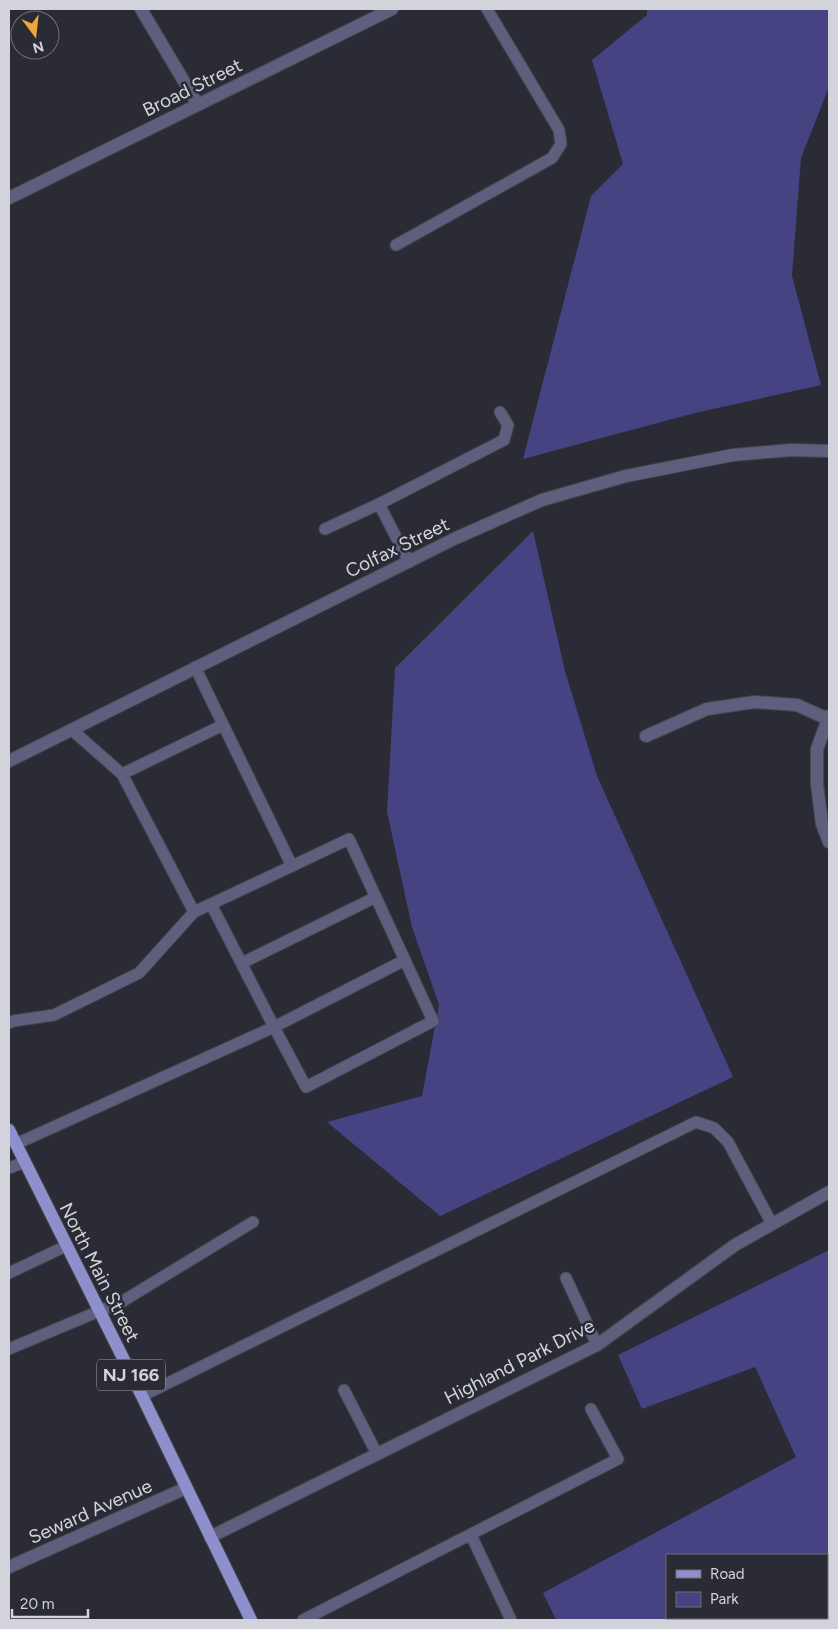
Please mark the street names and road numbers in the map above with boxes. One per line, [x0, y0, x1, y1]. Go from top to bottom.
street label: Broad Street [139, 53, 246, 121]
street label: Colfax Street [342, 512, 453, 582]
street label: North Main Street [55, 1199, 145, 1346]
street label: Highland Park Drive [440, 1314, 598, 1409]
road number: NJ 166 [97, 1360, 165, 1390]
street label: Seward Avenue [25, 1474, 155, 1549]

